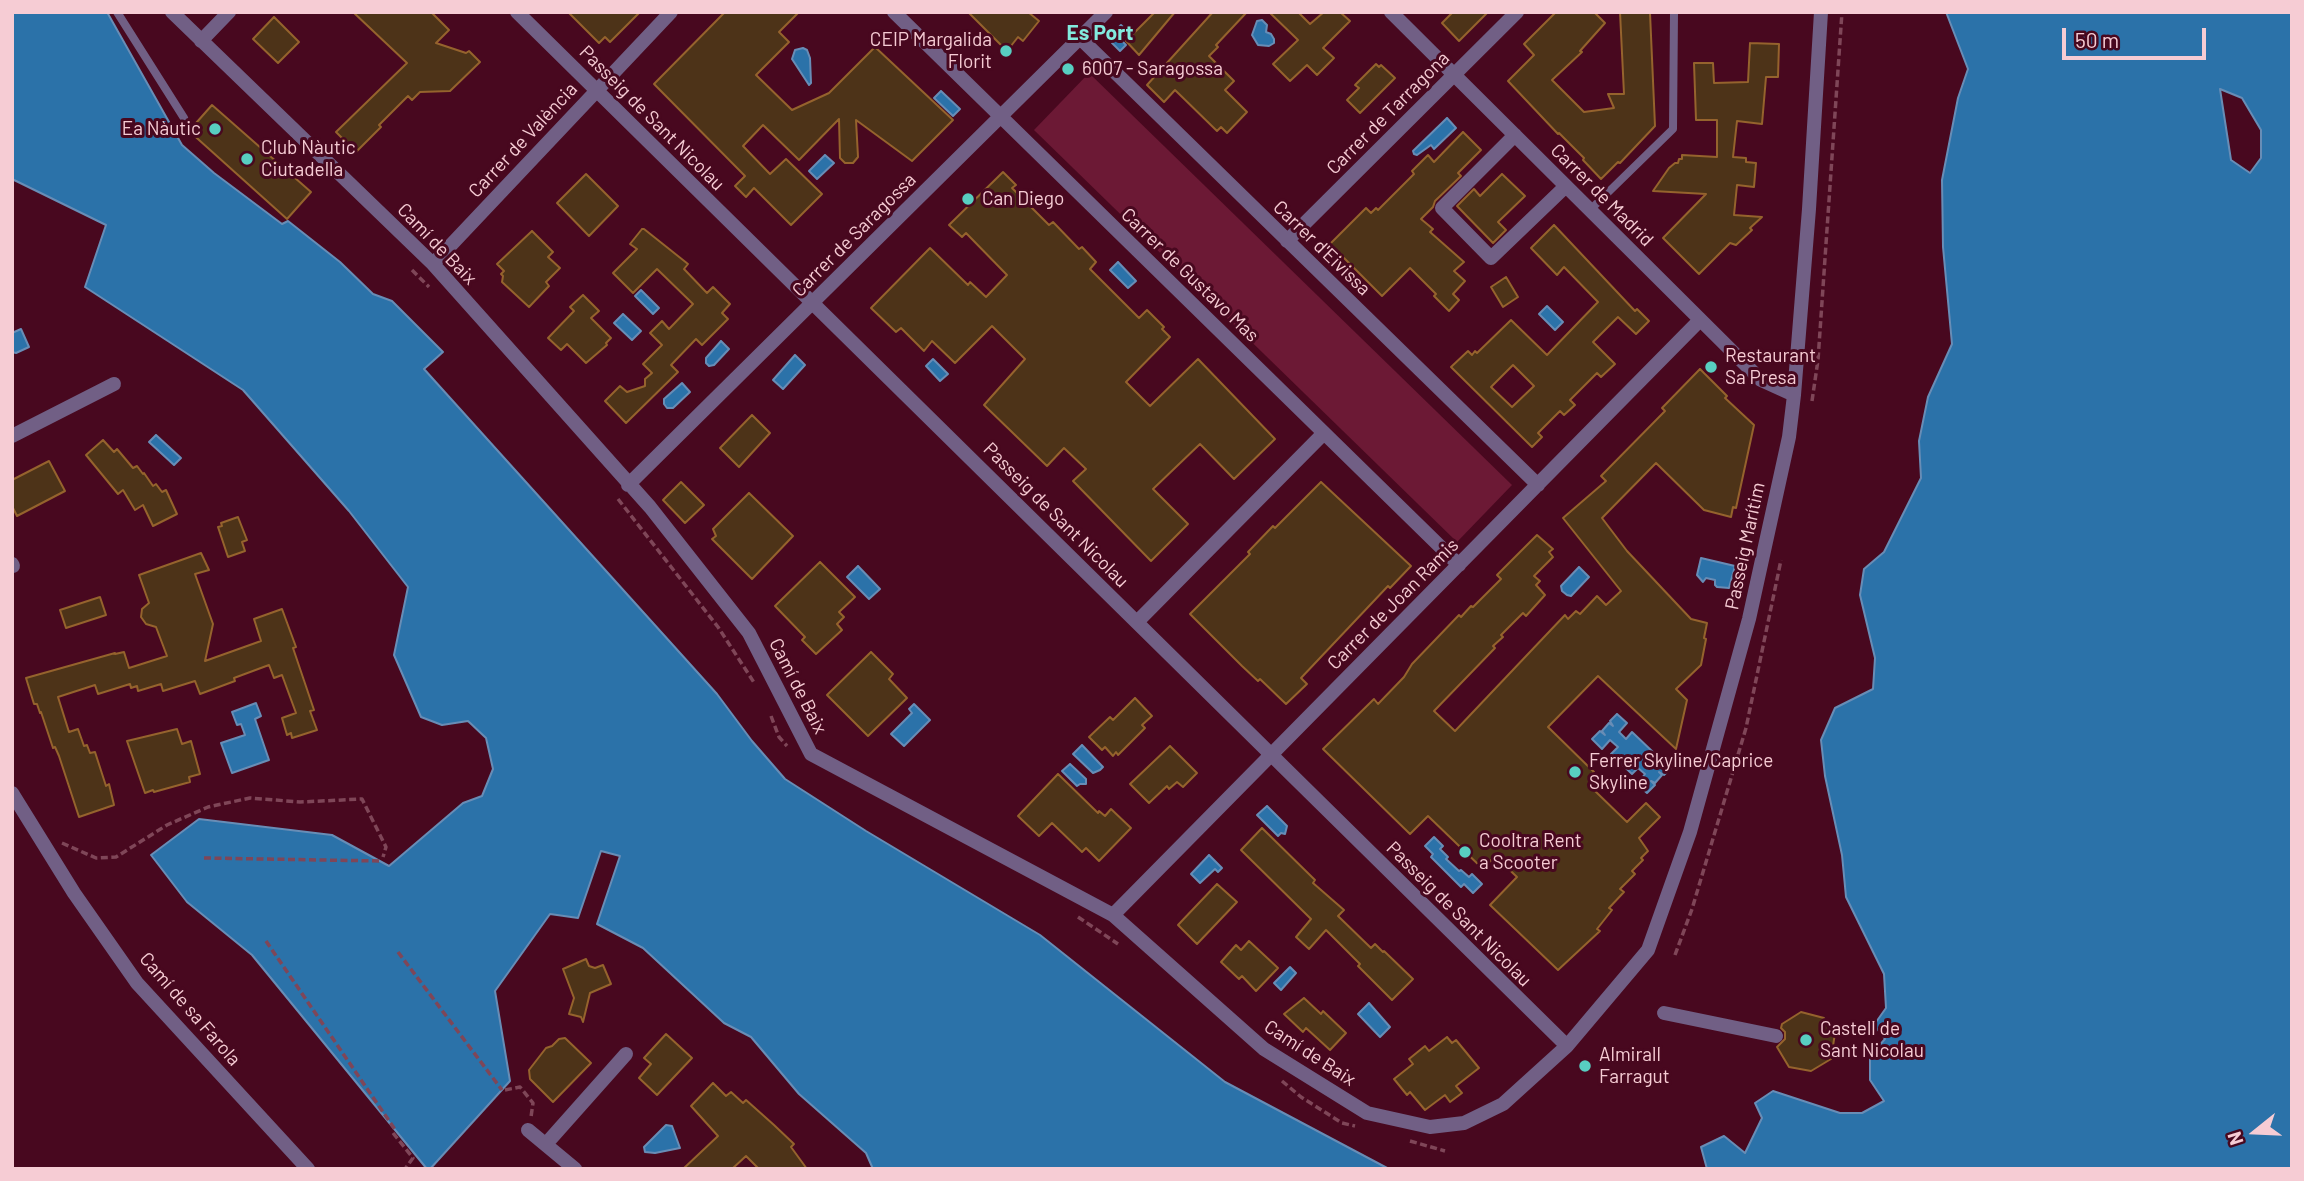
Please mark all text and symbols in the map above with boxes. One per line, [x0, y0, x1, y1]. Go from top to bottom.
scale bar [2066, 14, 2210, 58]
district label: Es Port [1067, 20, 1133, 46]
text: 50 m [2075, 27, 2119, 52]
place label: CEIP Margalida Florit [870, 29, 992, 73]
street label: Passeig de Sant Nicolau [575, 41, 729, 195]
marker: CEIP Margalida Florit [998, 43, 1014, 59]
street label: Carrer de Tarragona [1322, 47, 1454, 179]
place label: 6007 - Saragossa [1082, 58, 1223, 80]
marker: 6007 - Saragossa [1060, 61, 1076, 77]
street label: Carrer de València [464, 78, 582, 202]
place label: Ea Nàutic [122, 118, 201, 140]
marker: Ea Nàutic [207, 121, 223, 137]
place label: Club Nàutic Ciutadella [261, 137, 356, 181]
street label: Carrer de Madrid [1546, 139, 1658, 251]
marker: Club Nàutic Ciutadella [239, 151, 255, 167]
street label: Carrer de Saragossa [787, 168, 921, 302]
place label: Can Diego [982, 188, 1064, 210]
marker: Can Diego [960, 191, 976, 207]
street label: Carrer d'Eivissa [1269, 196, 1375, 300]
street label: Camí de Baix [393, 199, 481, 289]
street label: Carrer de Gustavo Mas [1116, 203, 1264, 347]
place label: Restaurant Sa Presa [1725, 345, 1816, 389]
marker: Restaurant Sa Presa [1703, 359, 1719, 375]
street label: Passeig de Sant Nicolau [979, 438, 1133, 592]
street label: Passeig Marítim [1720, 480, 1770, 612]
street label: Carrer de Joan Ramis [1323, 534, 1463, 674]
street label: Camí de Baix [764, 634, 832, 738]
place label: Ferrer Skyline/Caprice Skyline [1589, 750, 1773, 794]
marker: Ferrer Skyline/Caprice Skyline [1567, 764, 1583, 780]
place label: Cooltra Rent a Scooter [1479, 830, 1582, 874]
street label: Passeig de Sant Nicolau [1382, 837, 1536, 991]
marker: Cooltra Rent a Scooter [1457, 844, 1473, 860]
street label: Camí de sa Farola [135, 948, 245, 1070]
street label: Camí de Baix [1260, 1015, 1360, 1091]
place label: Castell de Sant Nicolau [1820, 1018, 1924, 1062]
marker: Castell de Sant Nicolau [1798, 1032, 1814, 1048]
place label: Almirall Farragut [1599, 1044, 1670, 1088]
marker: Almirall Farragut [1577, 1058, 1593, 1074]
north arrow [2220, 1097, 2290, 1167]
text: N [2222, 1129, 2247, 1148]

